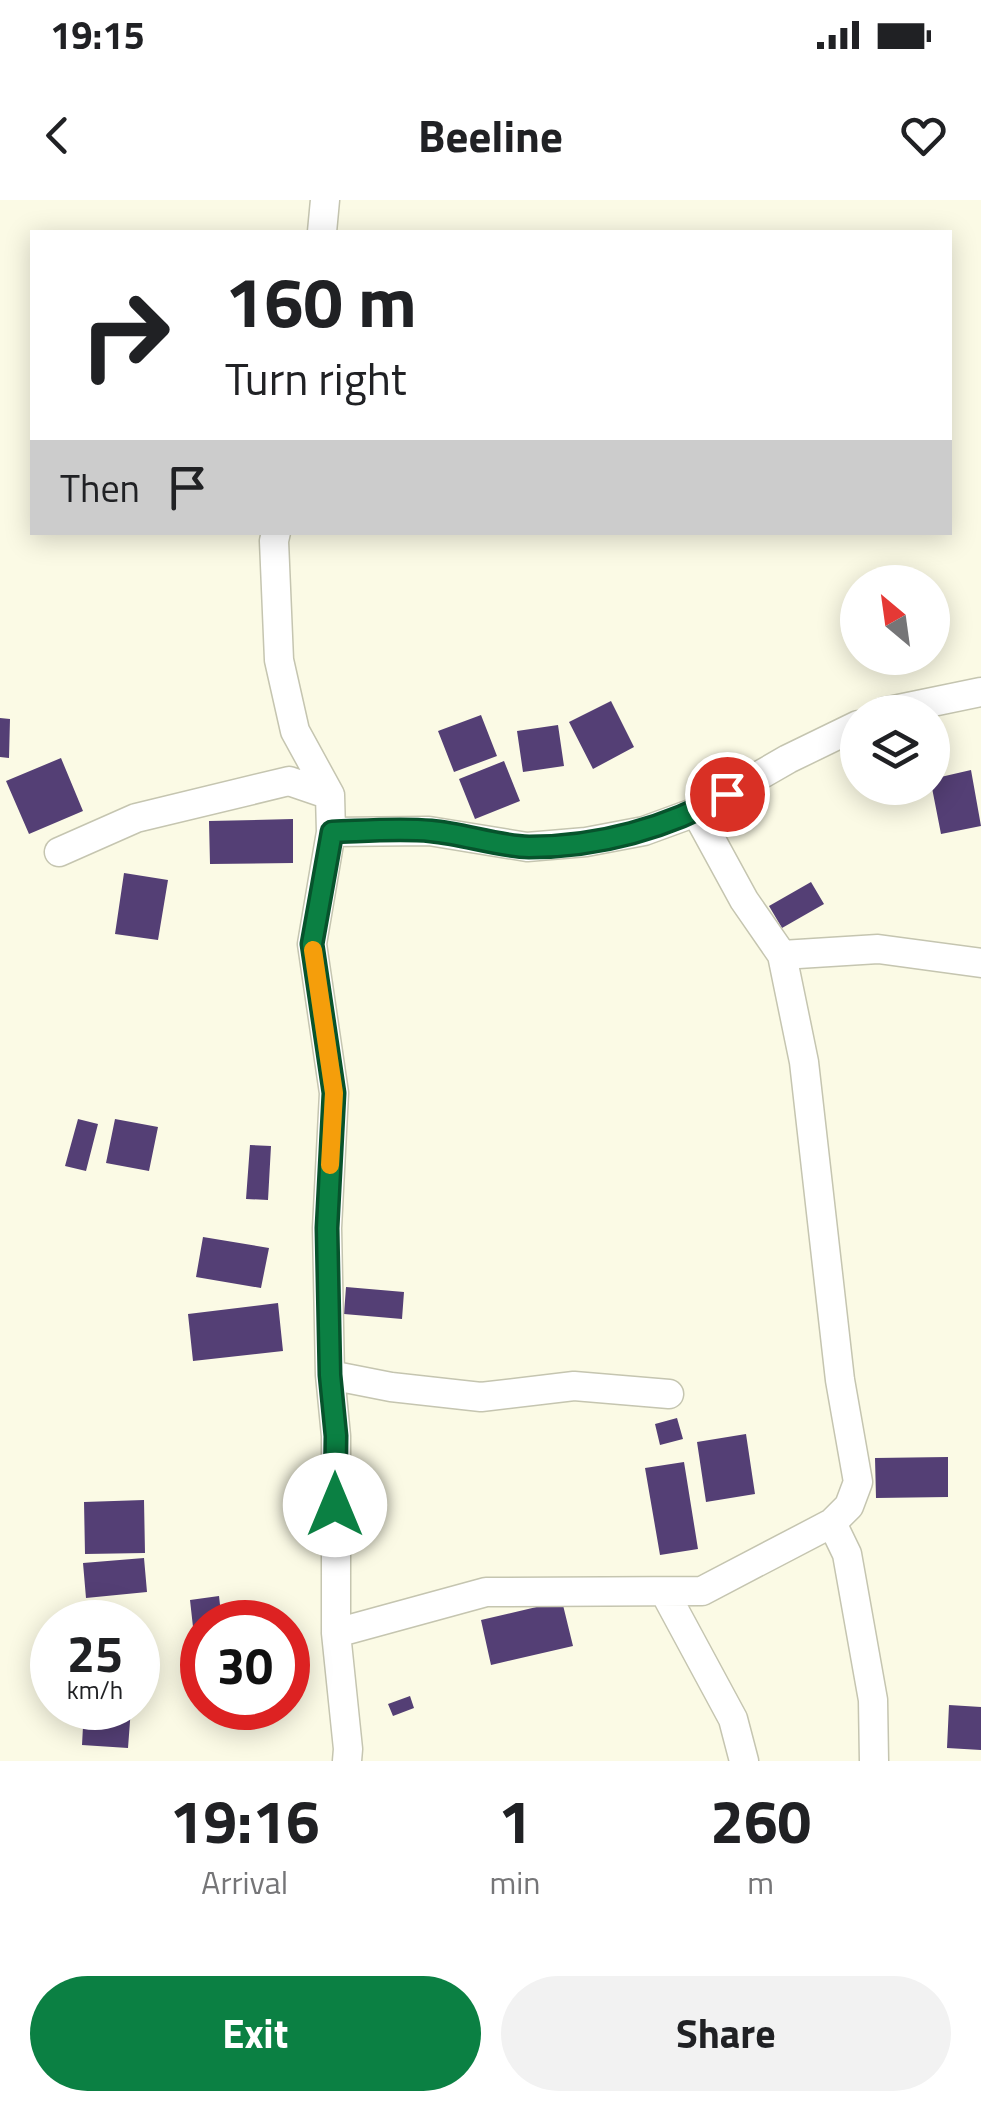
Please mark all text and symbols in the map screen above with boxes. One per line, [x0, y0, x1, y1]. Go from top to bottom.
text: 19:15 [50, 6, 145, 64]
text: Beeline [418, 101, 563, 169]
icon: back [30, 108, 85, 163]
icon: heart [896, 108, 951, 163]
text: 160 m [225, 248, 417, 354]
icon: right [60, 270, 190, 400]
text: Turn right [225, 344, 407, 412]
text: Then [60, 459, 140, 517]
icon: arrive [160, 460, 215, 515]
north arrow [840, 565, 950, 675]
map controls [840, 565, 950, 805]
button: layers [840, 695, 950, 805]
pin [685, 752, 770, 837]
icon: arrive [700, 767, 755, 822]
position arrow [283, 1453, 387, 1557]
speed limit sign: 30 [180, 1600, 310, 1730]
text: 25 [67, 1615, 123, 1691]
text: km/h [67, 1671, 123, 1709]
text: 19:16 [170, 1775, 320, 1866]
text: 1 [498, 1775, 532, 1866]
text: 260 [710, 1775, 811, 1866]
text: Arrival [201, 1858, 288, 1906]
text: min [489, 1858, 540, 1906]
text: m [747, 1858, 774, 1906]
button: Exit [30, 1976, 481, 2091]
button: Share [501, 1976, 951, 2091]

